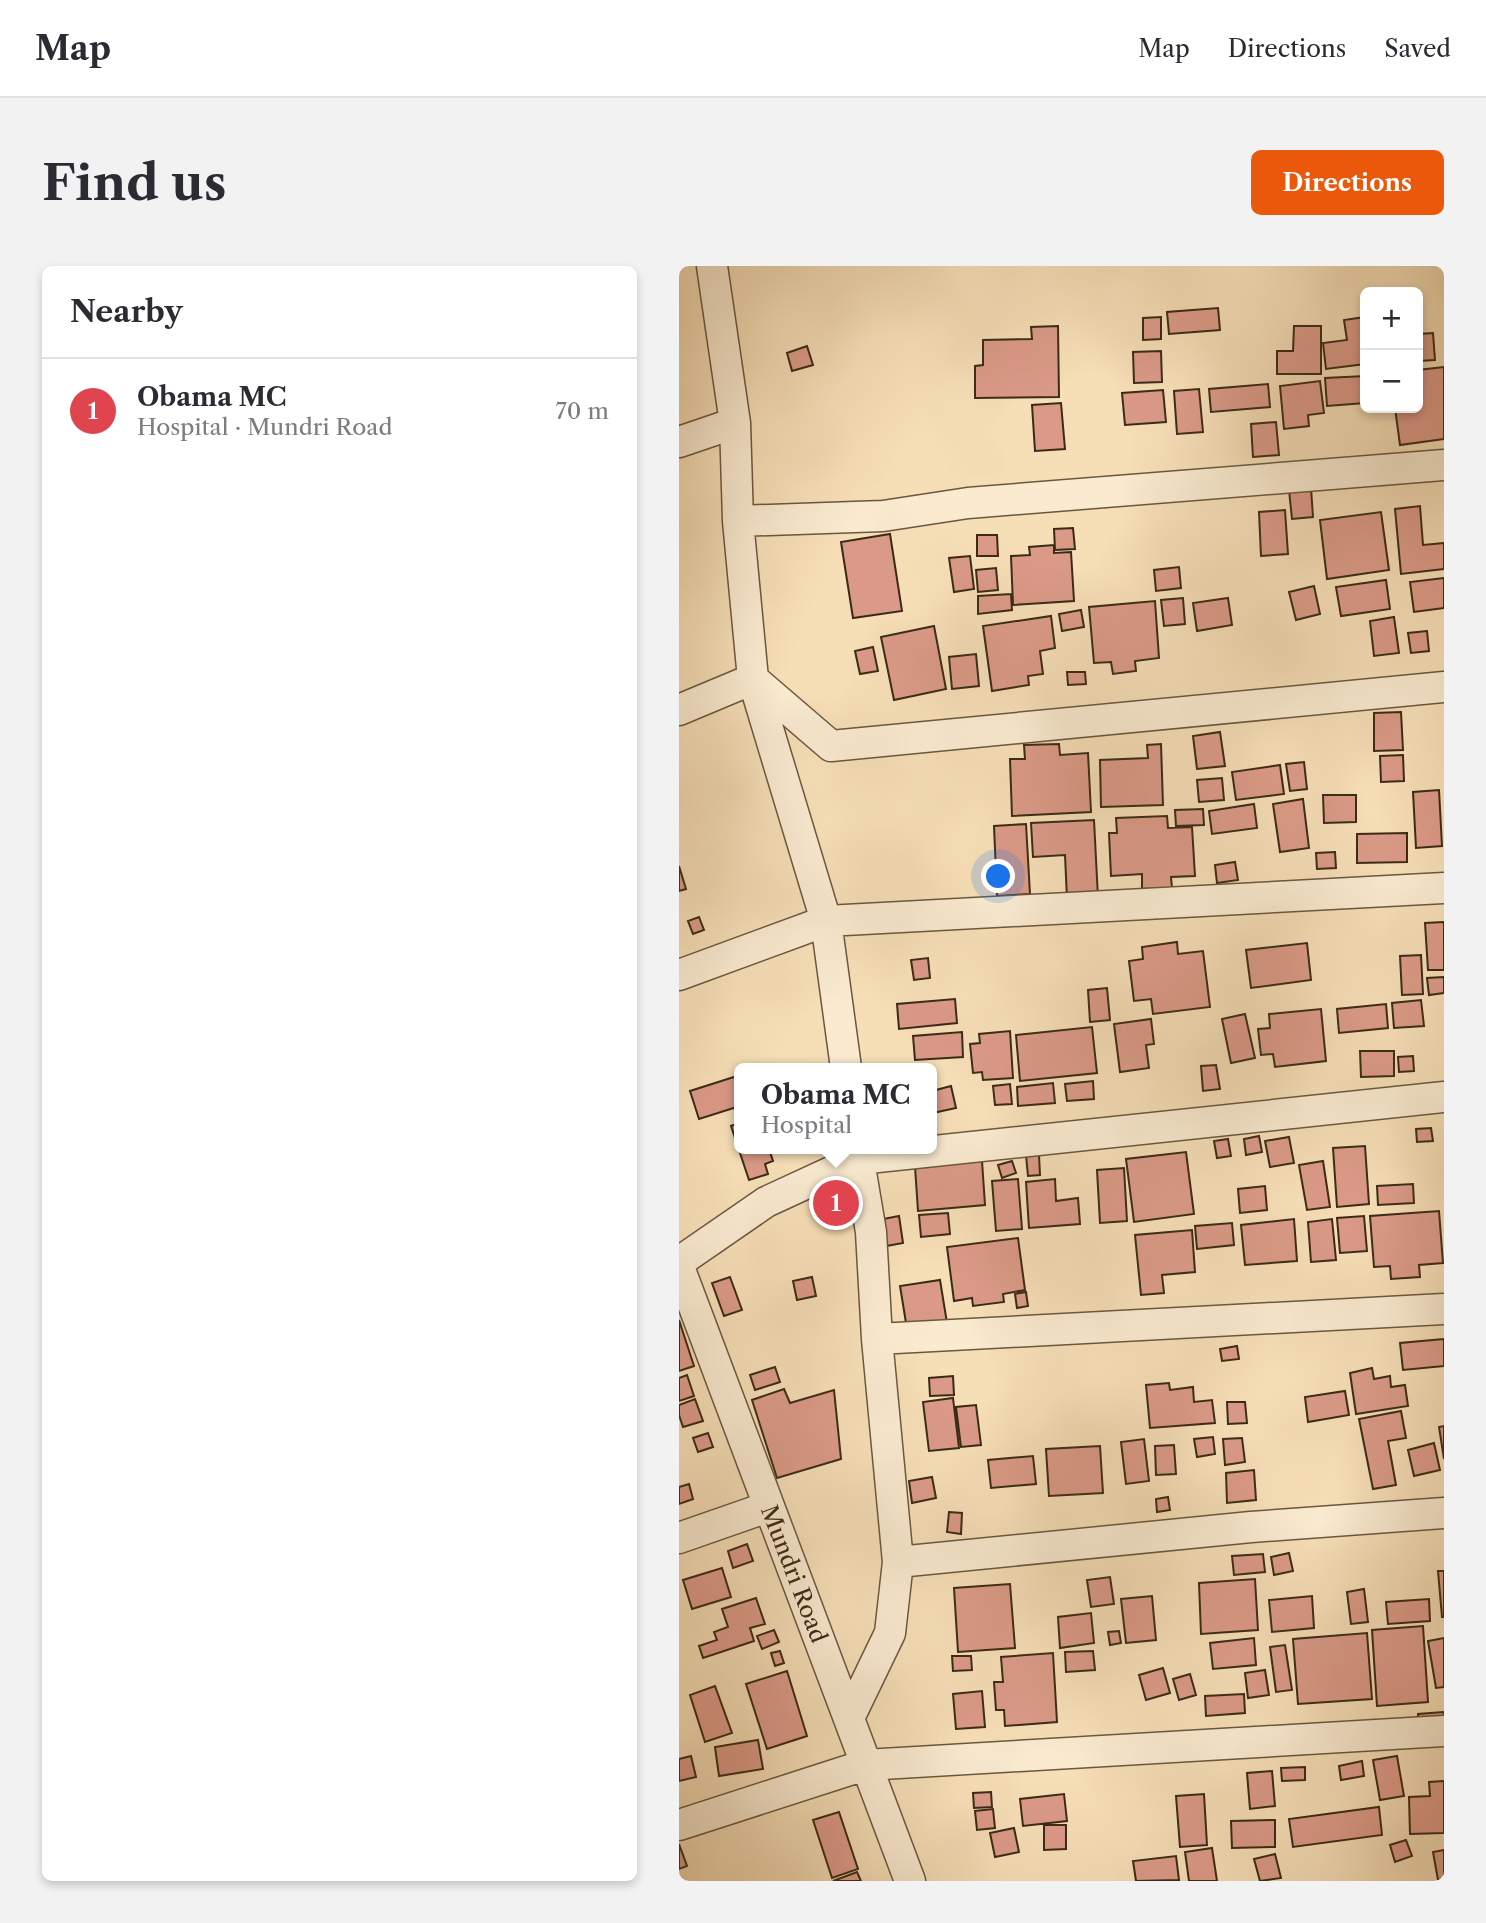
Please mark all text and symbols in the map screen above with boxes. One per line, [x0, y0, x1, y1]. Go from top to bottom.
text: Map [35, 28, 111, 69]
text: Map [1138, 34, 1190, 63]
text: Directions [1228, 34, 1346, 63]
text: Saved [1384, 34, 1451, 63]
button: Directions [1251, 150, 1444, 215]
text: Find us [42, 152, 226, 213]
map controls [1360, 287, 1423, 413]
button: + [1360, 287, 1423, 350]
text: Nearby [70, 293, 183, 330]
button: − [1360, 350, 1423, 413]
text: Obama MC [137, 381, 287, 413]
text: 1 [88, 397, 98, 425]
text: 70 m [556, 397, 609, 425]
text: Hospital · Mundri Road [137, 413, 392, 441]
your location [981, 859, 1015, 893]
popup [734, 1063, 937, 1154]
text: Obama MC [761, 1079, 910, 1111]
text: Hospital [761, 1111, 852, 1139]
pin: 1 [813, 1177, 859, 1229]
street label: Mundri Road [755, 1501, 833, 1647]

